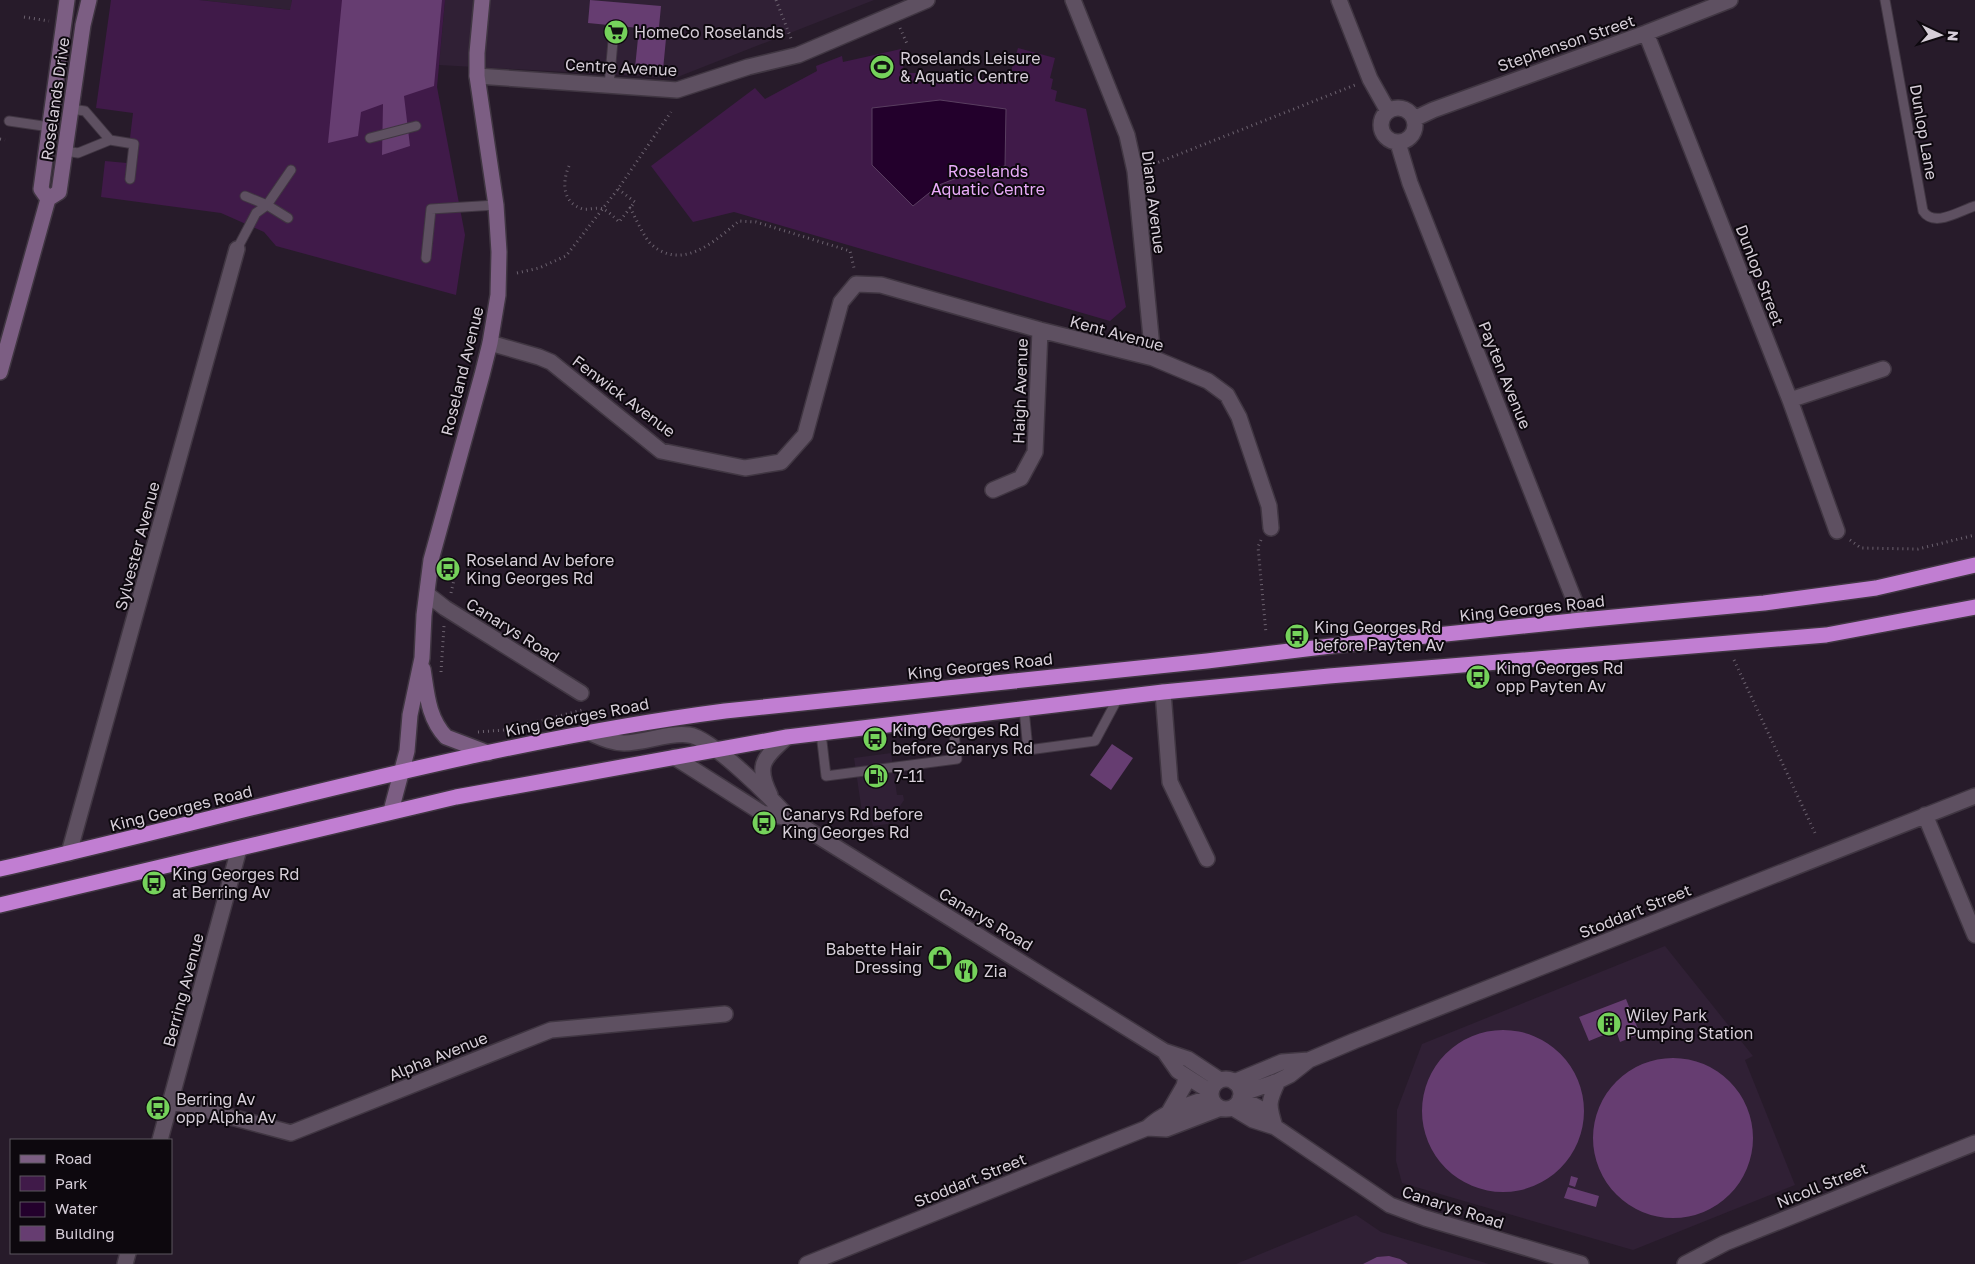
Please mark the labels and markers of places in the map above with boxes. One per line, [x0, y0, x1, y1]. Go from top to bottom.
supermarket icon: HomeCo Roselands [603, 19, 629, 45]
place label: HomeCo Roselands [634, 22, 784, 42]
place label: Roselands Leisure & Aquatic Centre [900, 48, 1040, 86]
sports icon: Roselands Leisure & Aquatic Centre [869, 54, 895, 80]
place label: Roseland Av before King Georges Rd [466, 550, 614, 588]
bus stop icon: Roseland Av before King Georges Rd [435, 556, 461, 582]
place label: King Georges Rd before Payten Av [1314, 617, 1444, 655]
bus stop icon: King Georges Rd before Payten Av [1284, 623, 1310, 649]
place label: King Georges Rd opp Payten Av [1496, 658, 1623, 696]
bus stop icon: King Georges Rd opp Payten Av [1465, 664, 1491, 690]
place label: King Georges Rd before Canarys Rd [892, 720, 1033, 758]
bus stop icon: King Georges Rd before Canarys Rd [862, 726, 888, 752]
fuel station icon: 7-11 [863, 763, 889, 789]
place label: 7-11 [894, 766, 924, 786]
place label: Canarys Rd before King Georges Rd [782, 804, 923, 842]
bus stop icon: Canarys Rd before King Georges Rd [751, 810, 777, 836]
place label: King Georges Rd at Berring Av [172, 864, 299, 902]
bus stop icon: King Georges Rd at Berring Av [141, 870, 167, 896]
place label: Babette Hair Dressing [825, 939, 922, 977]
shop icon: Babette Hair Dressing [927, 945, 953, 971]
restaurant icon: Zia [953, 958, 979, 984]
place label: Zia [984, 961, 1007, 981]
place label: Wiley Park Pumping Station [1626, 1005, 1753, 1043]
building icon: Wiley Park Pumping Station [1596, 1011, 1622, 1037]
place label: Berring Av opp Alpha Av [176, 1089, 276, 1127]
bus stop icon: Berring Av opp Alpha Av [145, 1095, 171, 1121]

